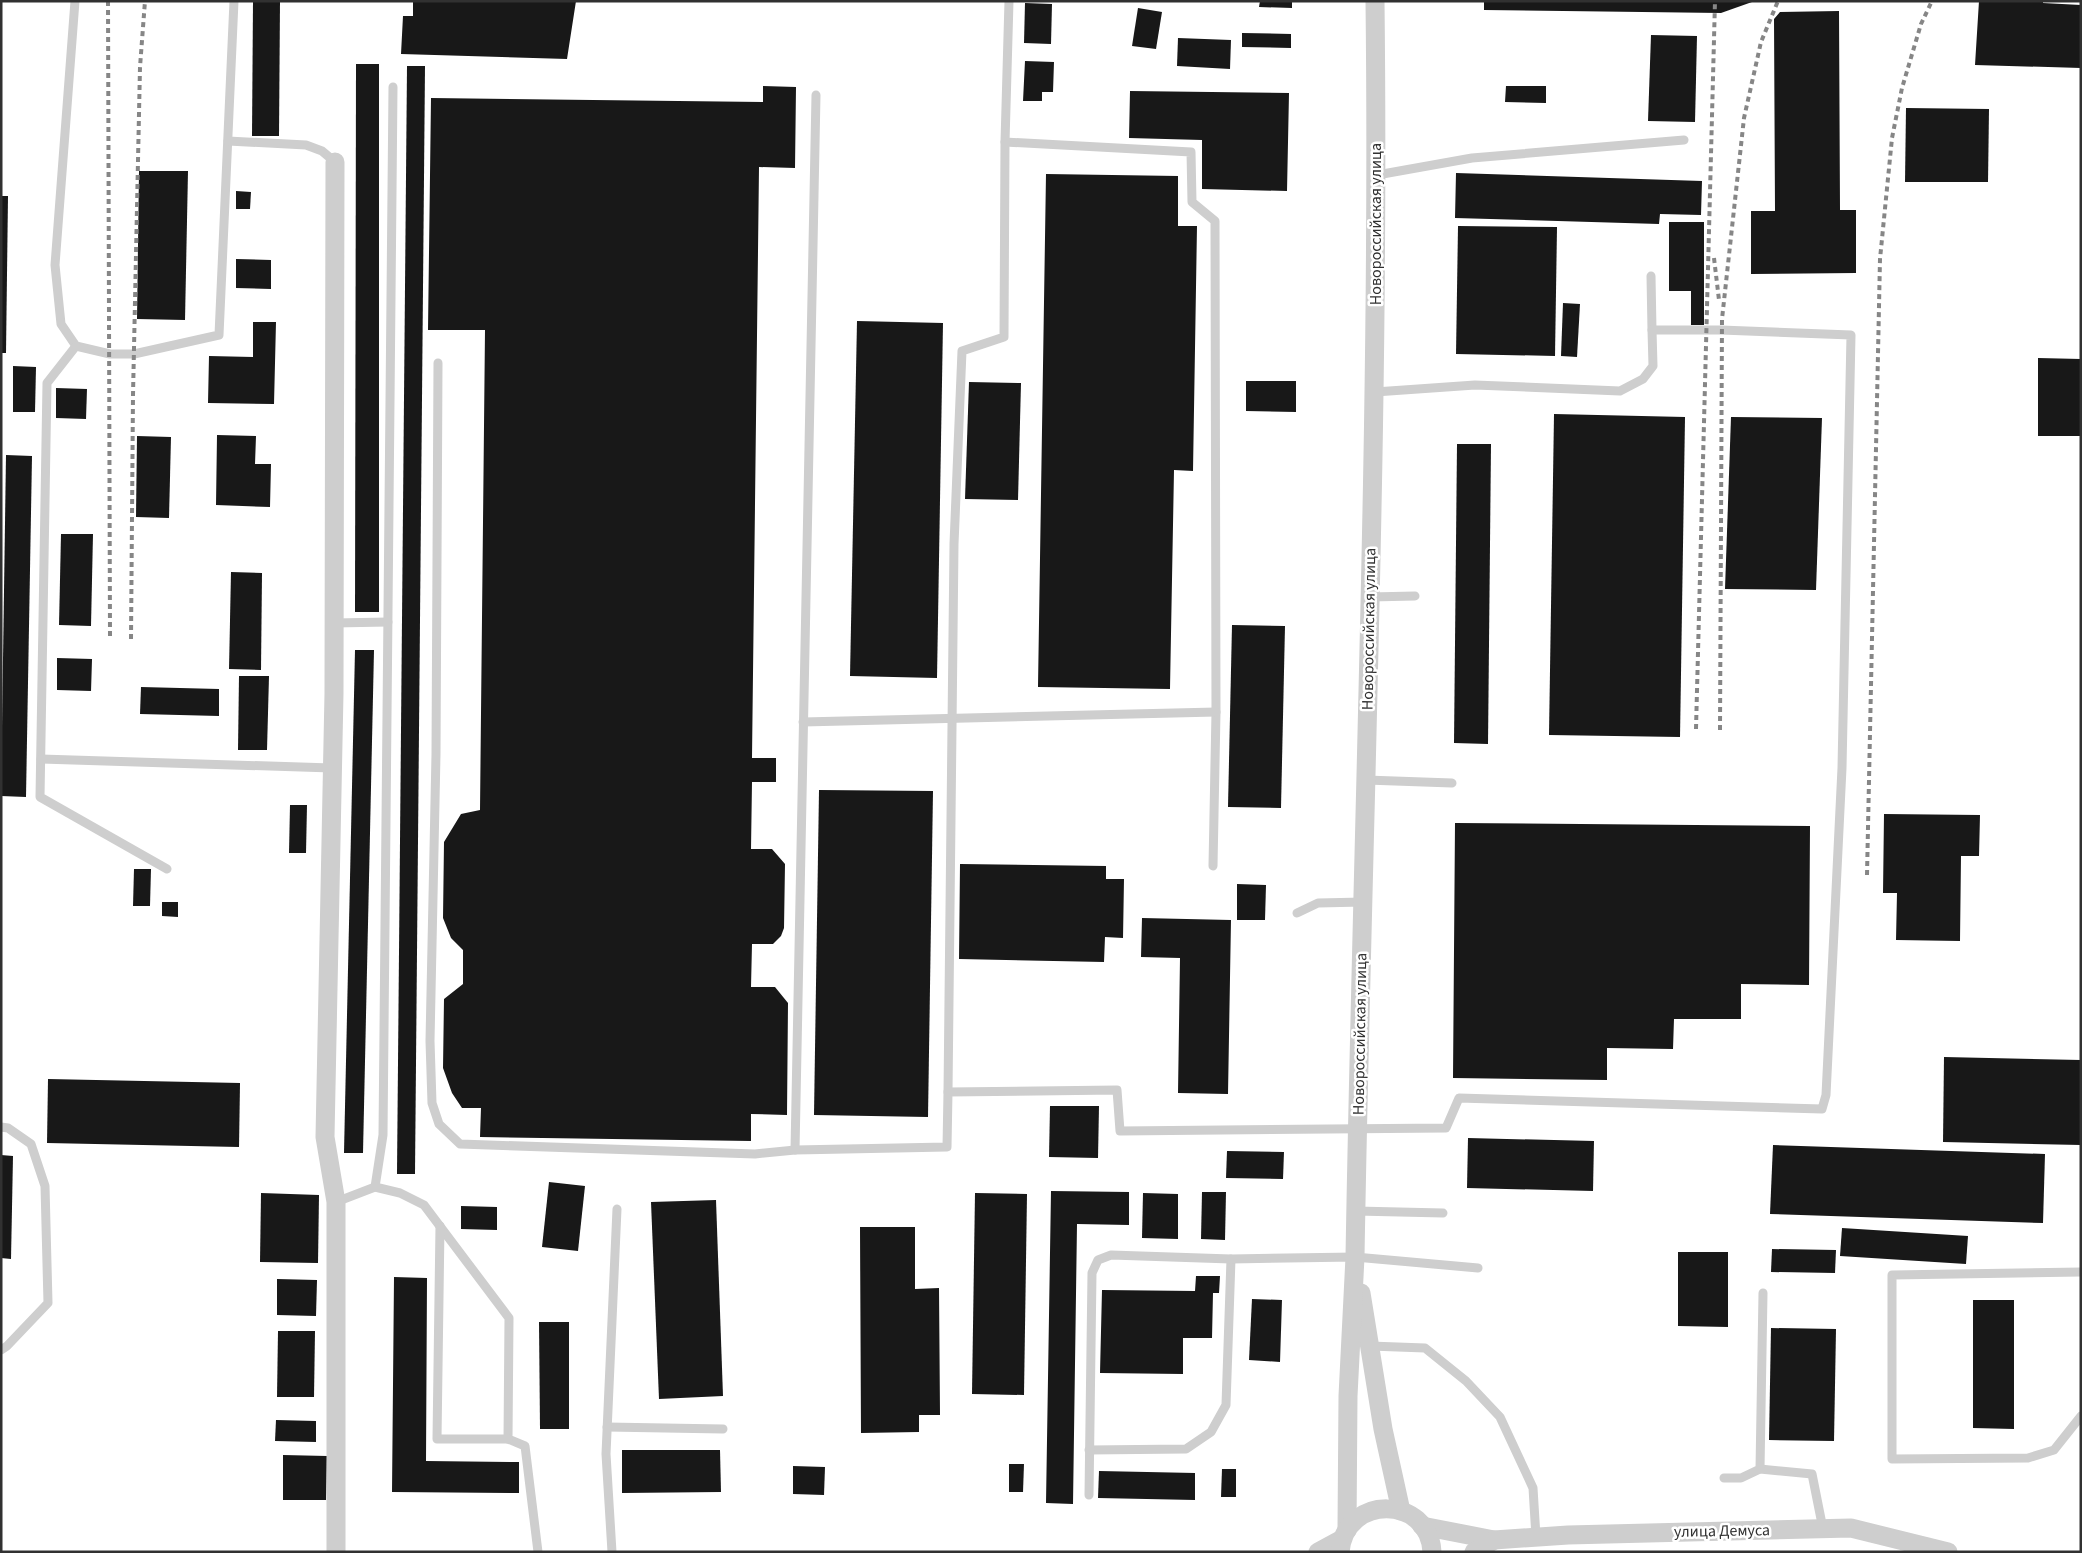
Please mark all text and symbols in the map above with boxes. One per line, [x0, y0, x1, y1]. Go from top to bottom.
street label: Новороссийская улица [1365, 143, 1387, 305]
street label: Новороссийская улица [1357, 548, 1381, 710]
street label: Новороссийская улица [1348, 953, 1372, 1115]
street label: улица Демуса [1674, 1519, 1770, 1543]

